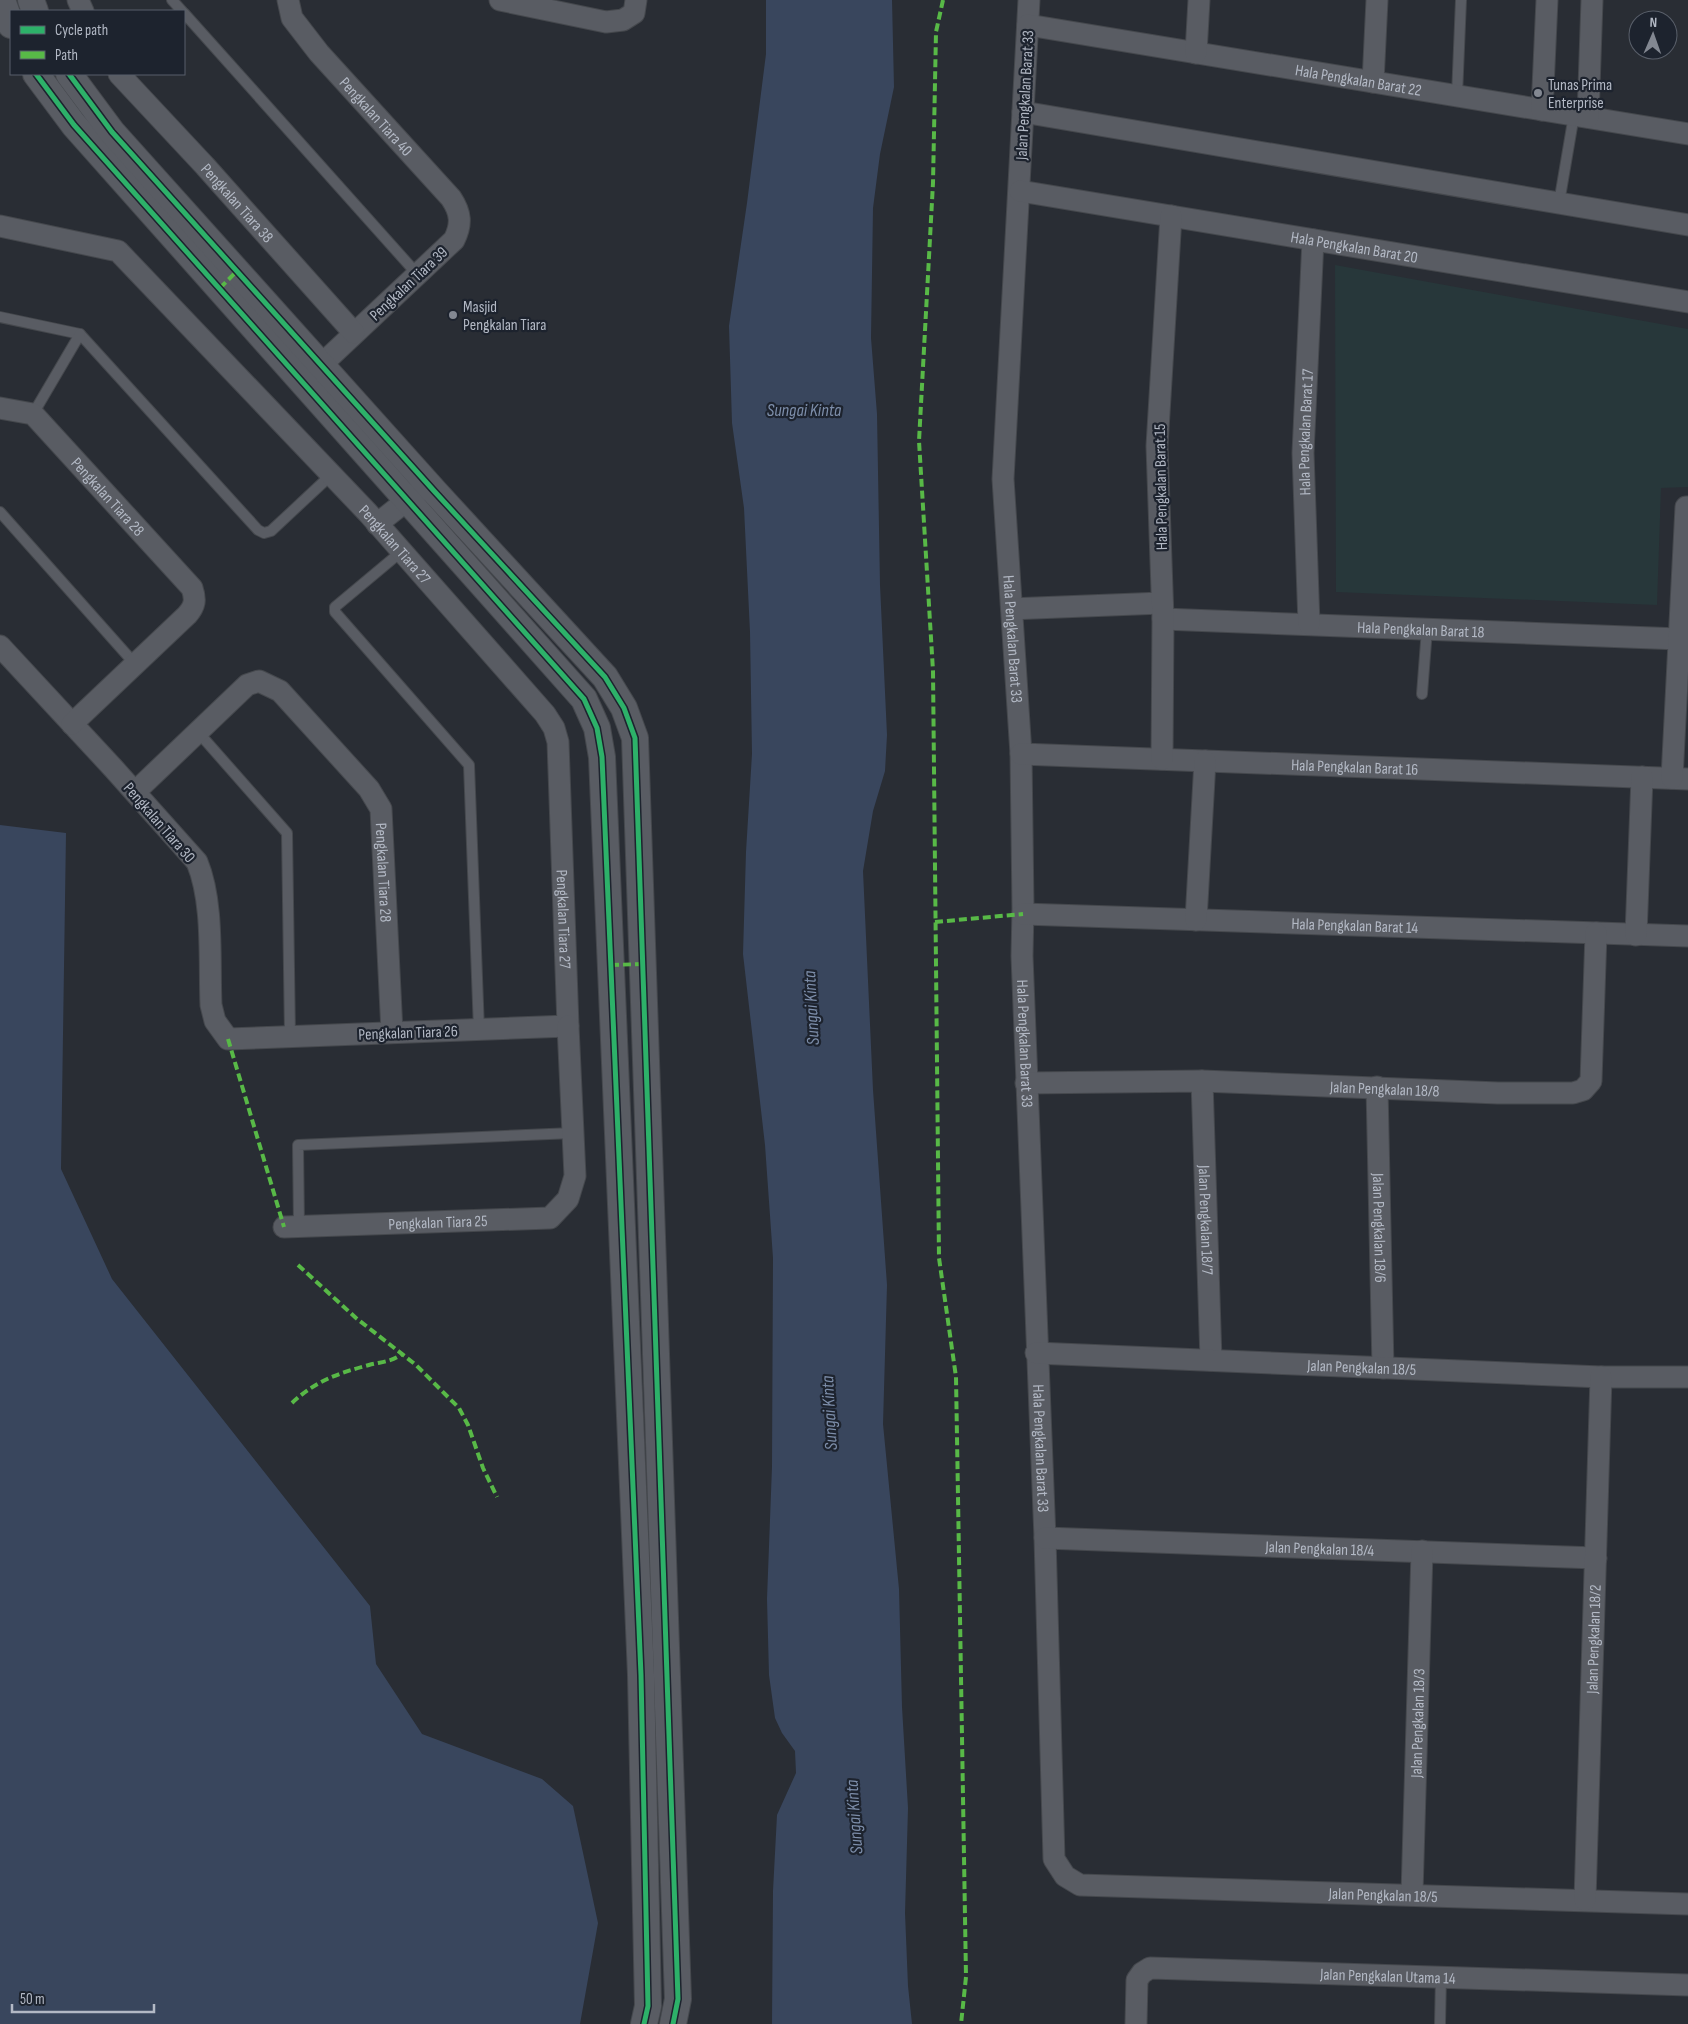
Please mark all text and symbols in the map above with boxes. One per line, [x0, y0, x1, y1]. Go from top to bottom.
legend [10, 10, 185, 75]
north arrow [1628, 10, 1678, 60]
text: N [1649, 14, 1657, 31]
text: Cycle path [55, 21, 108, 40]
street label: Jalan Pengkalan Barat 33 [1013, 30, 1038, 161]
text: Path [55, 46, 78, 65]
street label: Hala Pengkalan Barat 22 [1294, 61, 1423, 101]
street label: Pengkalan Tiara 40 [335, 74, 416, 160]
place label: Tunas Prima Enterprise [1548, 76, 1612, 113]
marker: Tunas Prima Enterprise [1532, 87, 1544, 99]
street label: Pengkalan Tiara 38 [196, 160, 277, 247]
street label: Hala Pengkalan Barat 20 [1289, 228, 1419, 268]
street label: Pengkalan Tiara 39 [366, 243, 452, 325]
place label: Masjid Pengkalan Tiara [463, 298, 546, 335]
marker: Masjid Pengkalan Tiara [447, 309, 459, 321]
street label: Hala Pengkalan Barat 17 [1295, 368, 1318, 496]
water label: Sungai Kinta [767, 400, 842, 421]
street label: Hala Pengkalan Barat 15 [1151, 424, 1172, 550]
street label: Pengkalan Tiara 28 [66, 454, 148, 540]
street label: Pengkalan Tiara 27 [354, 501, 434, 589]
street label: Hala Pengkalan Barat 33 [998, 575, 1026, 704]
street label: Hala Pengkalan Barat 18 [1357, 619, 1485, 642]
street label: Hala Pengkalan Barat 16 [1291, 756, 1419, 780]
street label: Pengkalan Tiara 30 [119, 779, 199, 867]
street label: Pengkalan Tiara 28 [371, 822, 395, 923]
street label: Pengkalan Tiara 27 [552, 869, 574, 970]
street label: Hala Pengkalan Barat 14 [1291, 915, 1419, 938]
water label: Sungai Kinta [799, 969, 824, 1046]
street label: Hala Pengkalan Barat 33 [1012, 979, 1036, 1108]
street label: Pengkalan Tiara 26 [358, 1022, 458, 1045]
street label: Jalan Pengkalan 18/8 [1329, 1078, 1440, 1102]
street label: Jalan Pengkalan 18/7 [1194, 1164, 1216, 1276]
street label: Jalan Pengkalan 18/6 [1368, 1172, 1389, 1283]
street label: Pengkalan Tiara 25 [388, 1212, 488, 1234]
street label: Jalan Pengkalan 18/5 [1306, 1356, 1417, 1380]
water label: Sungai Kinta [817, 1374, 842, 1451]
street label: Hala Pengkalan Barat 33 [1028, 1384, 1052, 1513]
street label: Jalan Pengkalan 18/4 [1264, 1538, 1375, 1561]
street label: Jalan Pengkalan 18/2 [1583, 1584, 1606, 1695]
street label: Jalan Pengkalan 18/3 [1407, 1668, 1430, 1779]
water label: Sungai Kinta [841, 1778, 868, 1855]
street label: Jalan Pengkalan 18/5 [1327, 1885, 1438, 1907]
street label: Jalan Pengkalan Utama 14 [1319, 1965, 1456, 1989]
scale bar [12, 1982, 155, 2014]
text: 50 m [20, 1990, 45, 2009]

